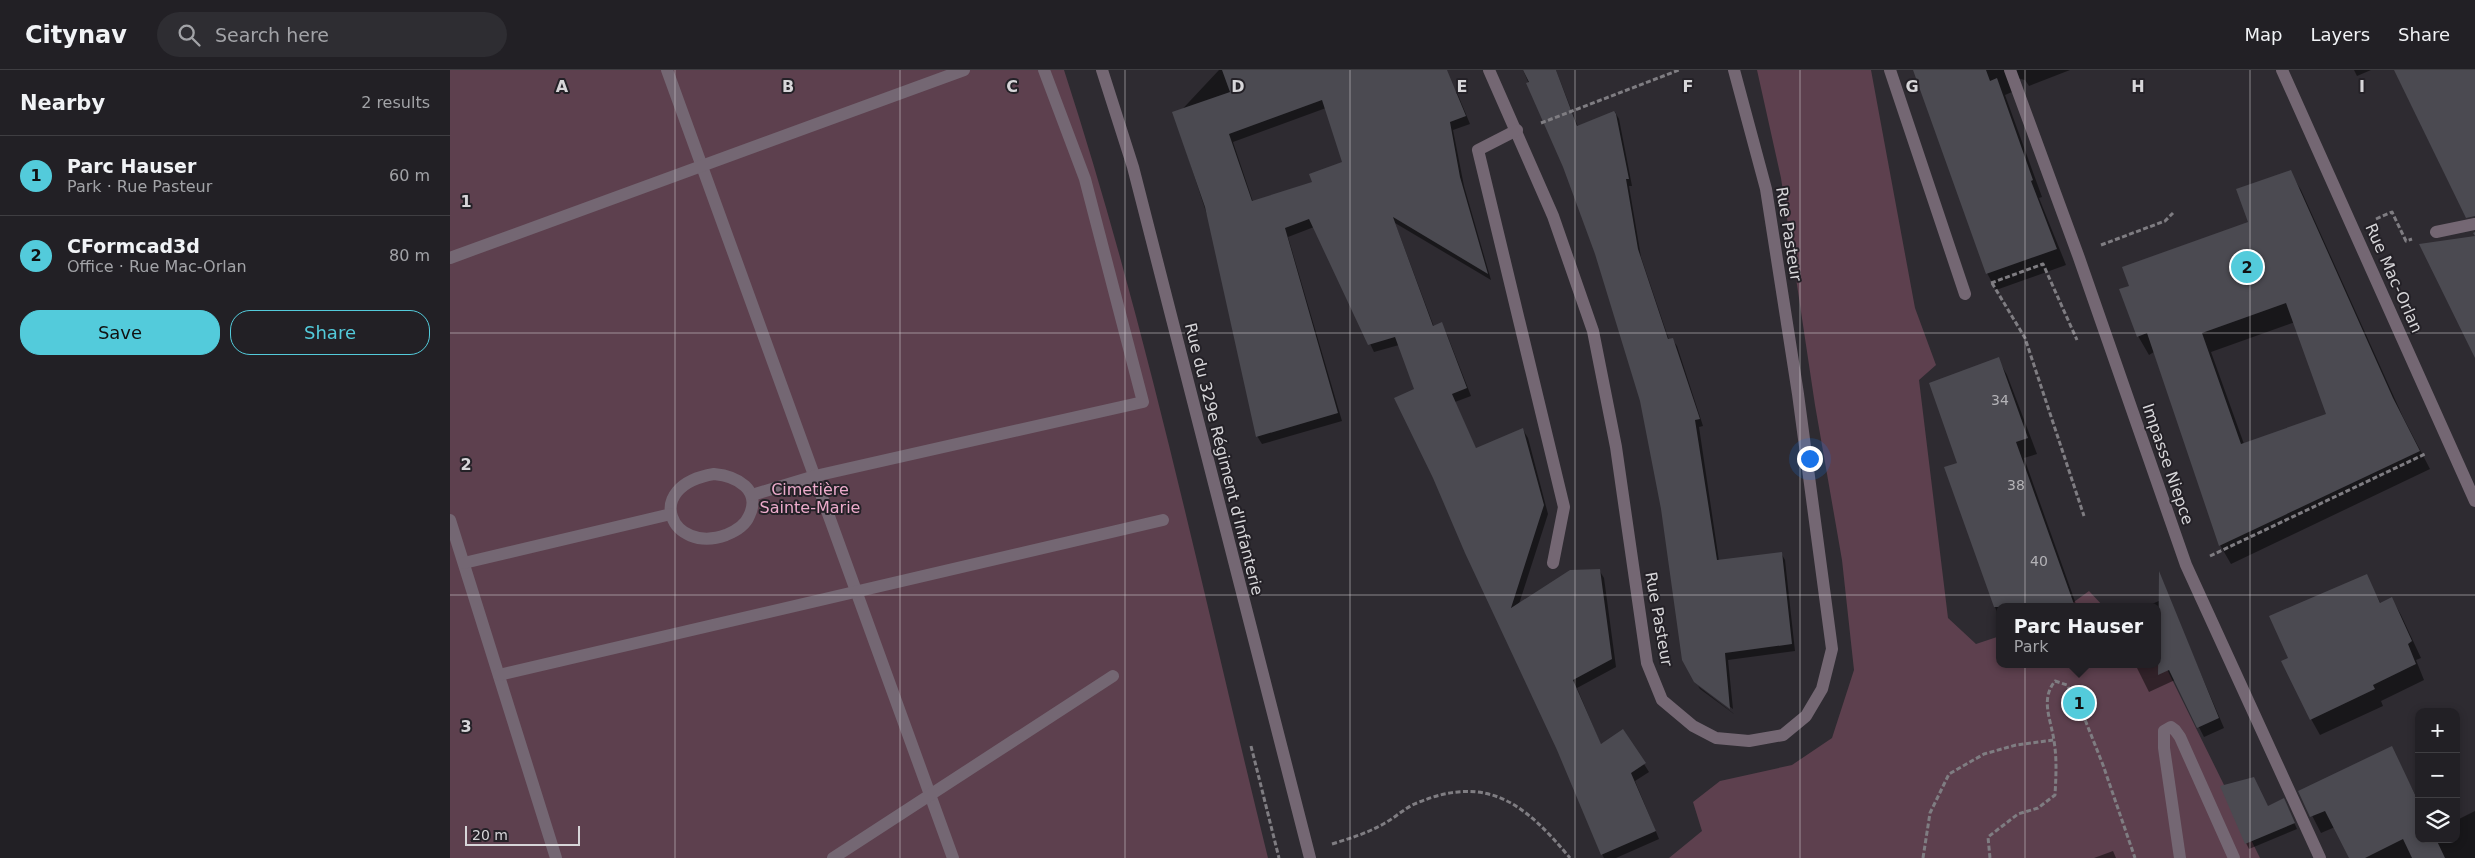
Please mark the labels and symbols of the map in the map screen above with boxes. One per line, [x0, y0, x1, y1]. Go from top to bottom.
text: A [556, 77, 569, 96]
text: B [782, 77, 794, 96]
text: C [1006, 77, 1018, 96]
text: D [1231, 77, 1245, 96]
text: E [1457, 77, 1467, 96]
text: F [1683, 77, 1693, 96]
text: G [1905, 77, 1919, 96]
text: H [2131, 77, 2145, 96]
text: I [2359, 77, 2365, 96]
street label: Rue Pasteur [1772, 185, 1806, 283]
text: 1 [460, 192, 472, 211]
street label: Rue Mac-Orlan [2361, 220, 2427, 336]
pin: 2 [2231, 248, 2263, 286]
street label: Rue du 329e Régiment d'Infanterie [1181, 321, 1267, 597]
house number: 34 [1991, 392, 2009, 408]
street label: Impasse Niepce [2138, 401, 2198, 527]
your location [1797, 446, 1823, 472]
text: 2 [460, 455, 472, 474]
house number: 38 [2007, 477, 2025, 493]
park label: Cimetière Sainte-Marie [760, 480, 860, 517]
house number: 40 [2030, 553, 2048, 569]
street label: Rue Pasteur [1641, 570, 1677, 668]
pin: 1 [2063, 684, 2095, 722]
text: 3 [460, 717, 472, 736]
scale bar [465, 823, 580, 846]

